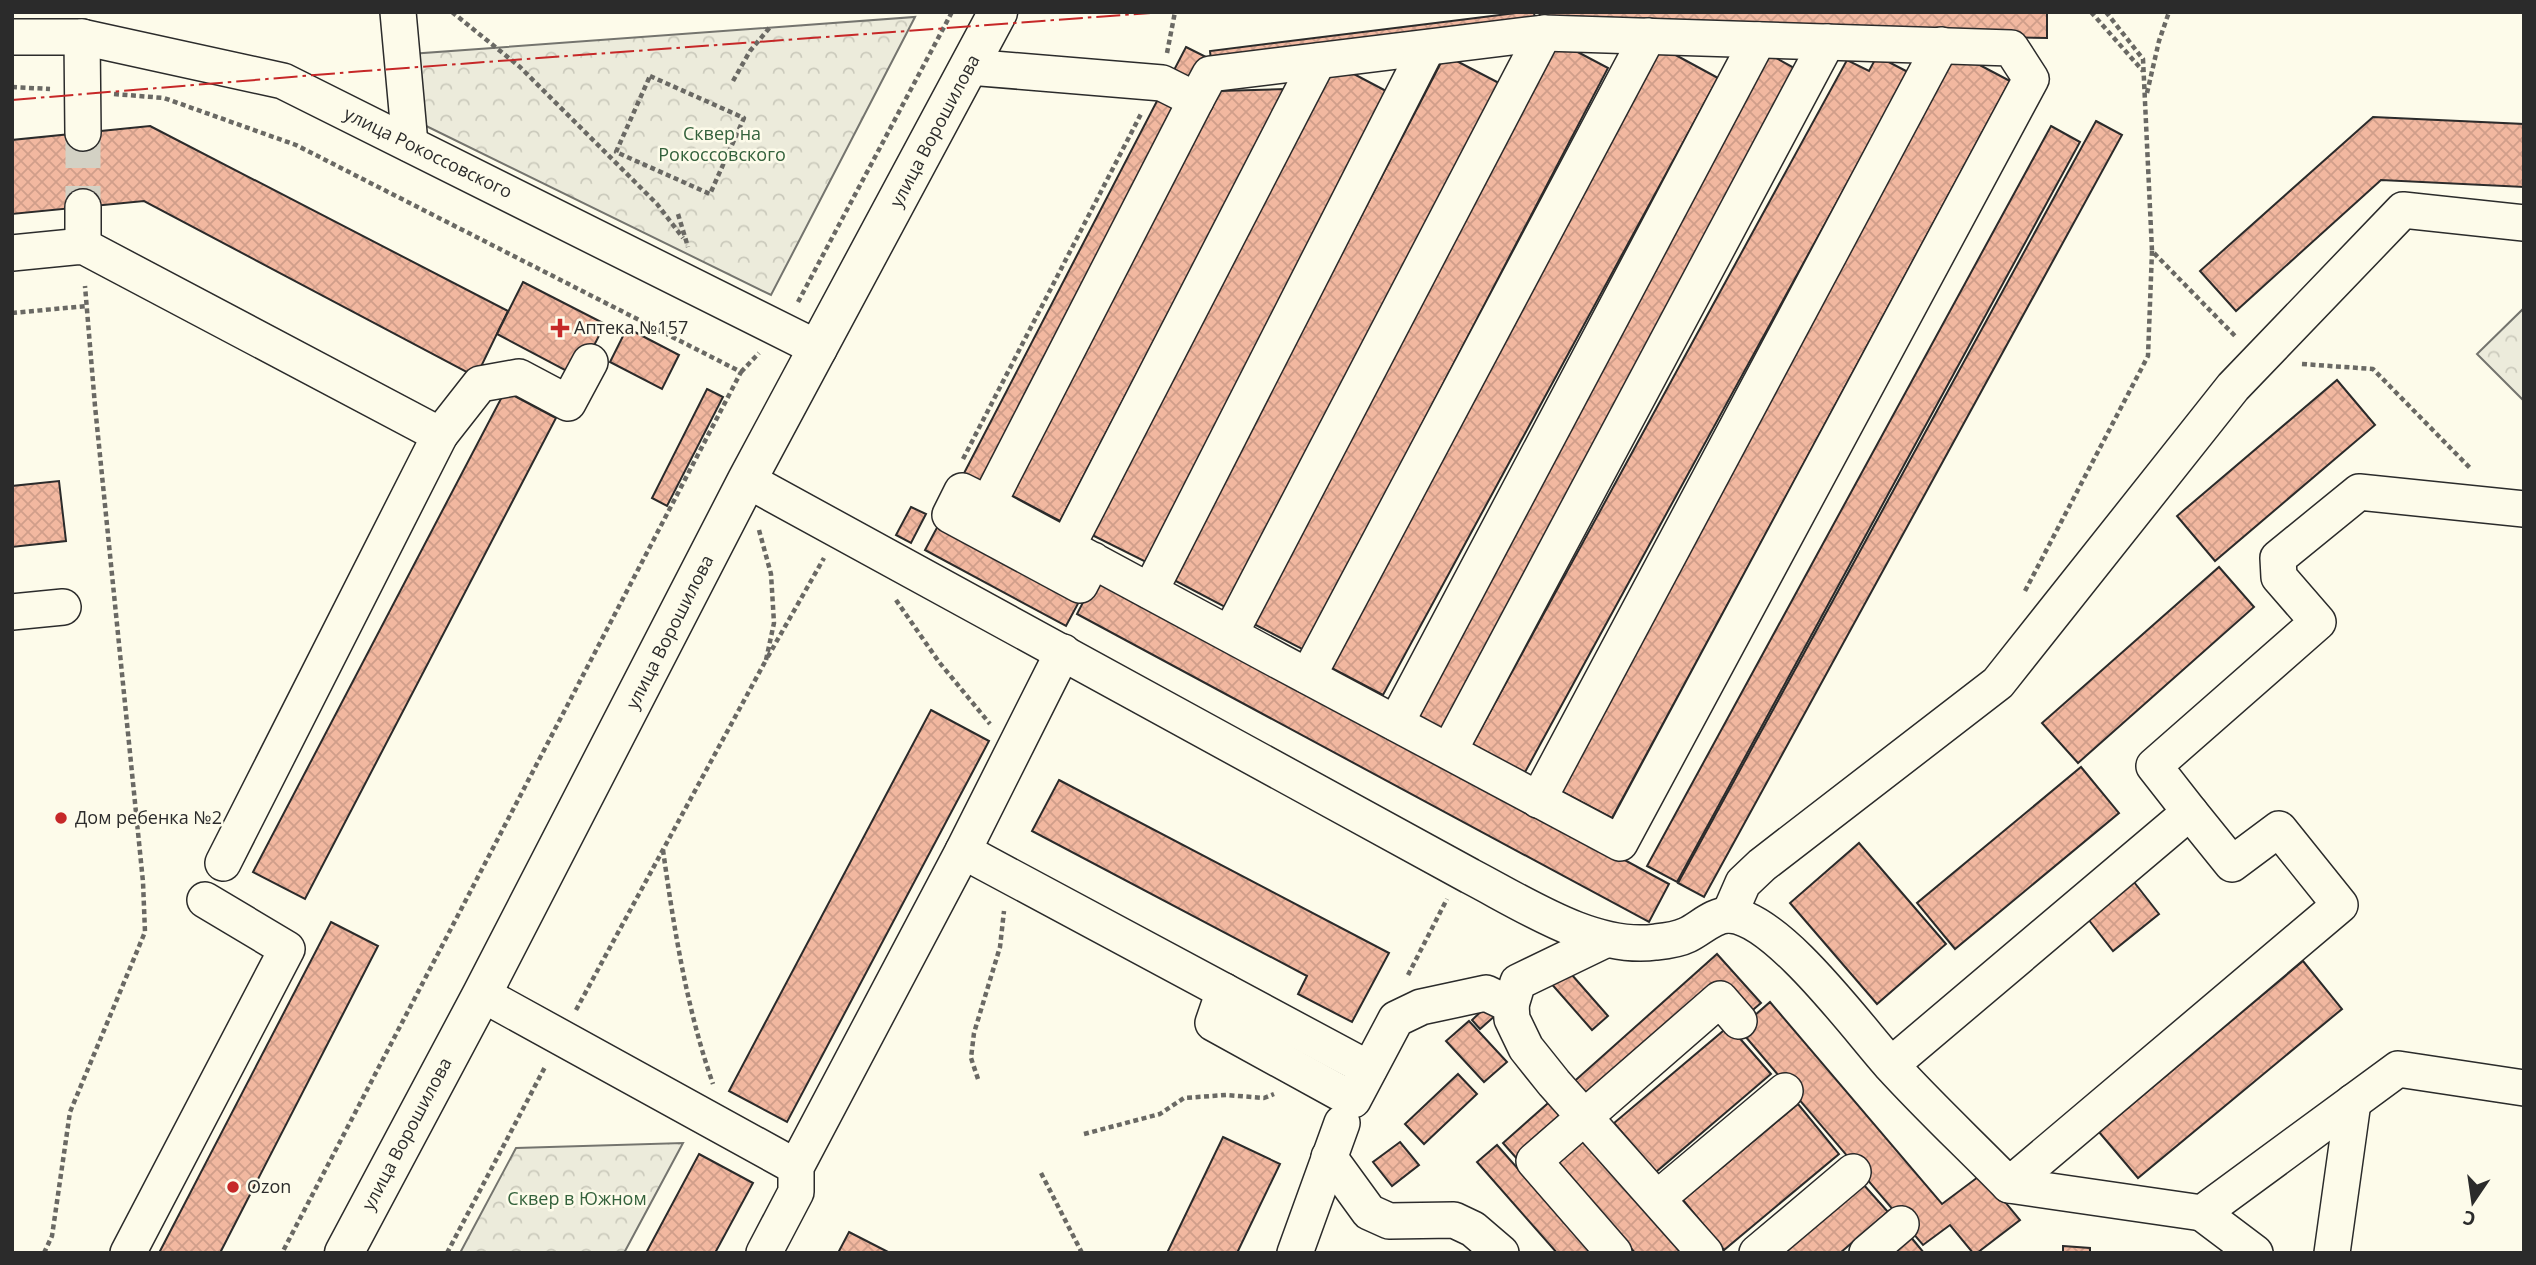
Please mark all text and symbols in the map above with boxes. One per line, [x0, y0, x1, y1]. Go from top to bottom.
street label: улица Ворошилова [884, 50, 985, 211]
street label: улица Рокоссовского [340, 101, 517, 203]
park label: Сквер на Рокоссовского [658, 121, 786, 166]
place label: Аптека №157 [574, 315, 688, 339]
marker: Аптека №157 [552, 320, 568, 336]
street label: улица Ворошилова [620, 550, 718, 713]
place label: Дом ребенка №2 [75, 805, 222, 829]
marker: Дом ребенка №2 [53, 810, 69, 826]
street label: улица Ворошилова [356, 1053, 457, 1214]
north arrow [2438, 1167, 2508, 1237]
place label: Ozon [247, 1174, 291, 1198]
marker: Ozon [225, 1179, 241, 1195]
park label: Сквер в Южном [507, 1186, 647, 1210]
text: С [2460, 1205, 2478, 1233]

